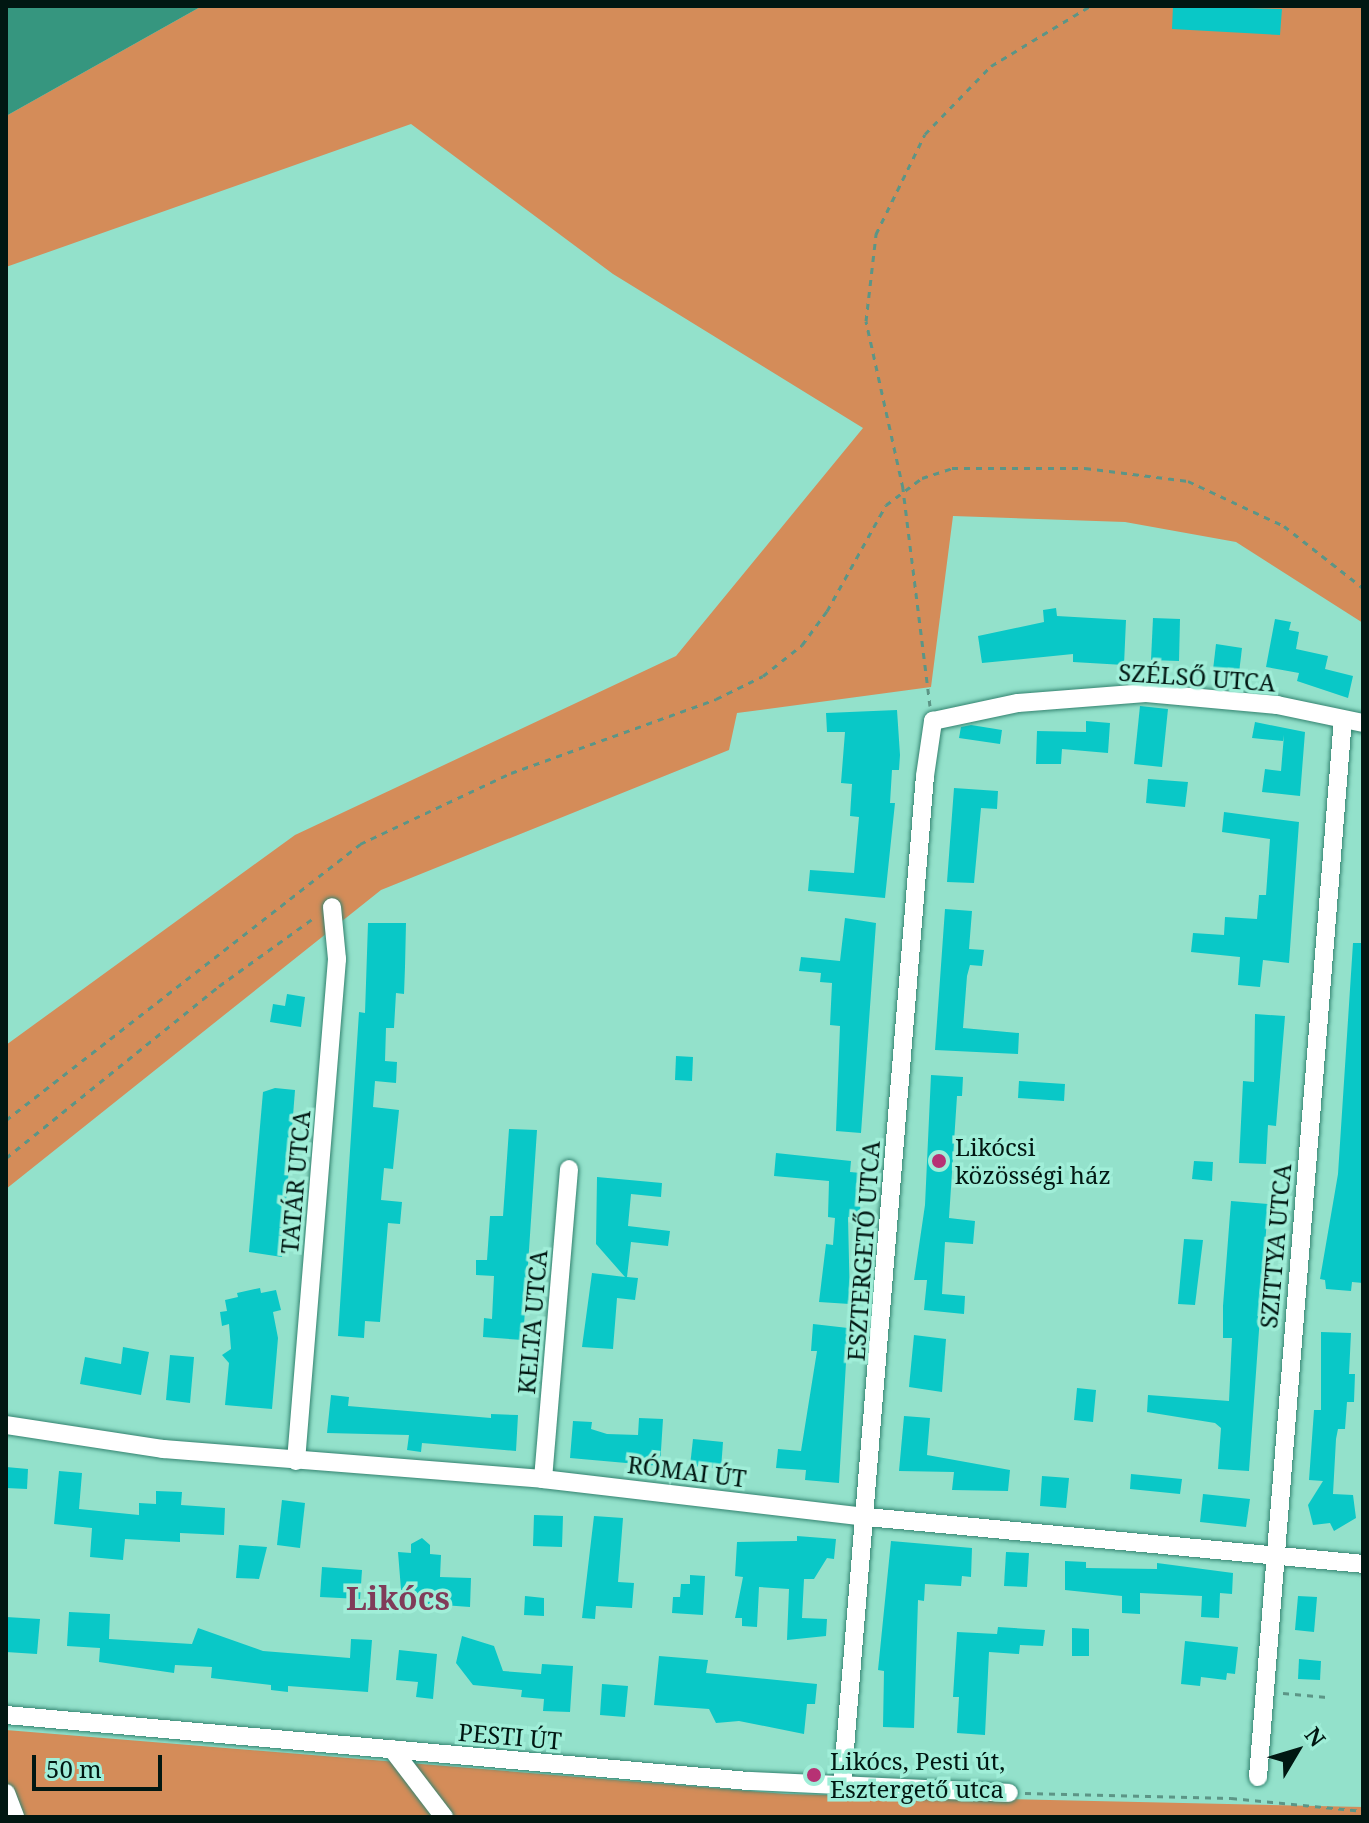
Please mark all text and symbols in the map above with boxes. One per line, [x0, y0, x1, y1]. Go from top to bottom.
street label: SZÉLSŐ UTCA [1118, 657, 1276, 697]
street label: TATÁR UTCA [274, 1109, 316, 1255]
place label: Likócsi közösségi ház [955, 1133, 1111, 1189]
street label: ESZTERGETŐ UTCA [841, 1140, 885, 1362]
marker: Likócsi közösségi ház [930, 1152, 948, 1170]
street label: SZITTYA UTCA [1253, 1163, 1297, 1329]
street label: KELTA UTCA [511, 1249, 553, 1395]
street label: RÓMAI ÚT [626, 1449, 748, 1493]
district label: Likócs [346, 1579, 450, 1617]
north arrow [1257, 1711, 1337, 1791]
street label: PESTI ÚT [457, 1717, 563, 1755]
text: N [1299, 1720, 1333, 1752]
scale bar [36, 1739, 166, 1789]
place label: Likócs, Pesti út, Esztergető utca [830, 1747, 1005, 1803]
text: 50 m [46, 1752, 102, 1785]
marker: Likócs, Pesti út, Esztergető utca [805, 1766, 823, 1784]

